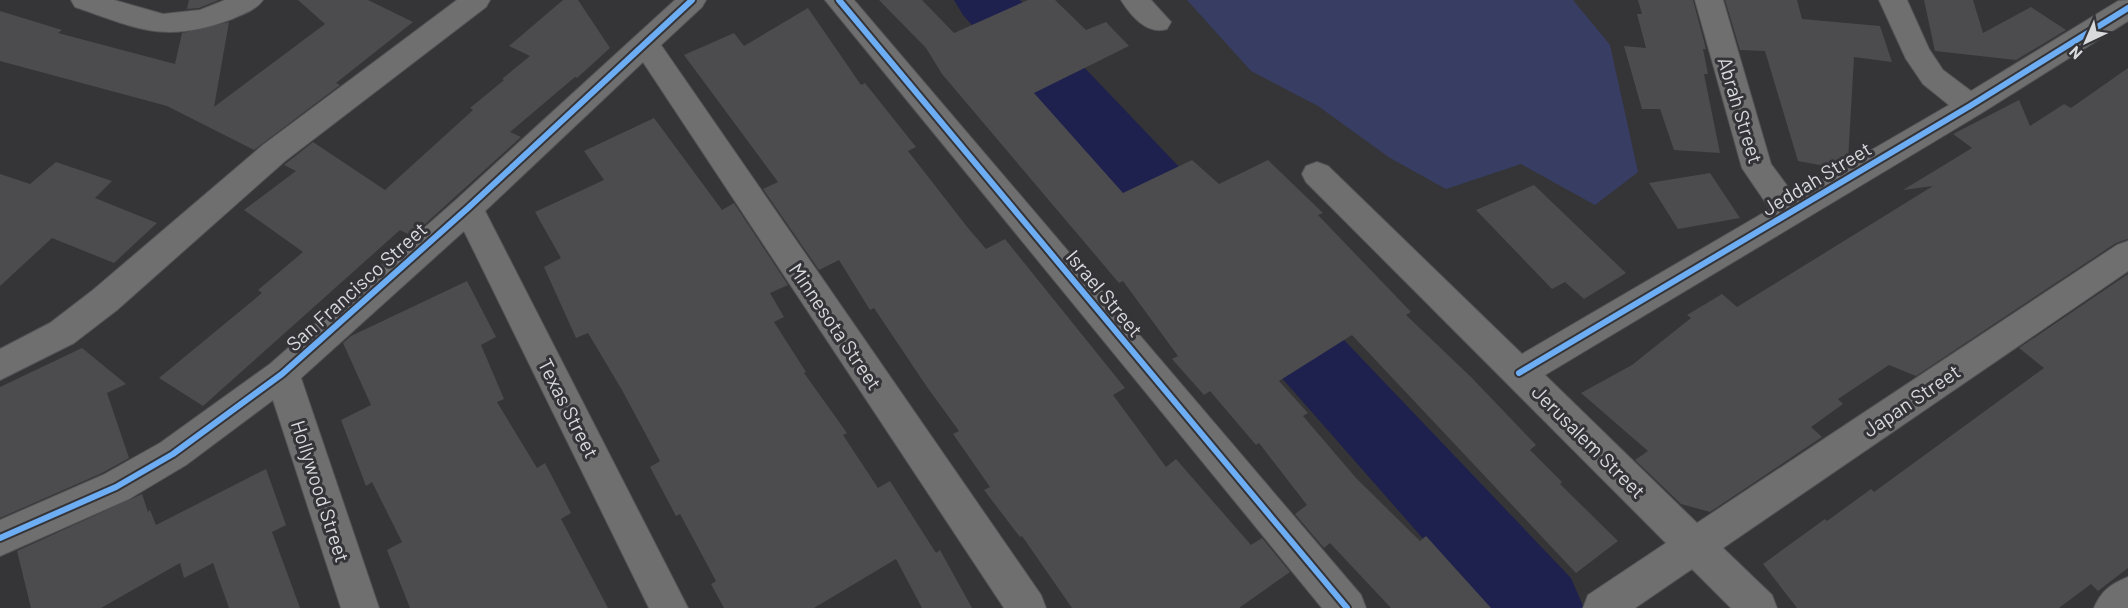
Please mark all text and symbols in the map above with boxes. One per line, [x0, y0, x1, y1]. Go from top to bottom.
north arrow [2056, 12, 2116, 72]
text: N [2065, 43, 2086, 64]
street label: Abrah Street [1713, 54, 1769, 166]
street label: Jeddah Street [1757, 136, 1875, 220]
street label: San Francisco Street [281, 217, 431, 355]
street label: Israel Street [1062, 245, 1148, 341]
street label: Minnesota Street [785, 258, 887, 394]
street label: Texas Street [534, 354, 604, 462]
street label: Japan Street [1858, 359, 1964, 441]
street label: Jerusalem Street [1527, 379, 1651, 503]
street label: Hollywood Street [287, 417, 355, 565]

